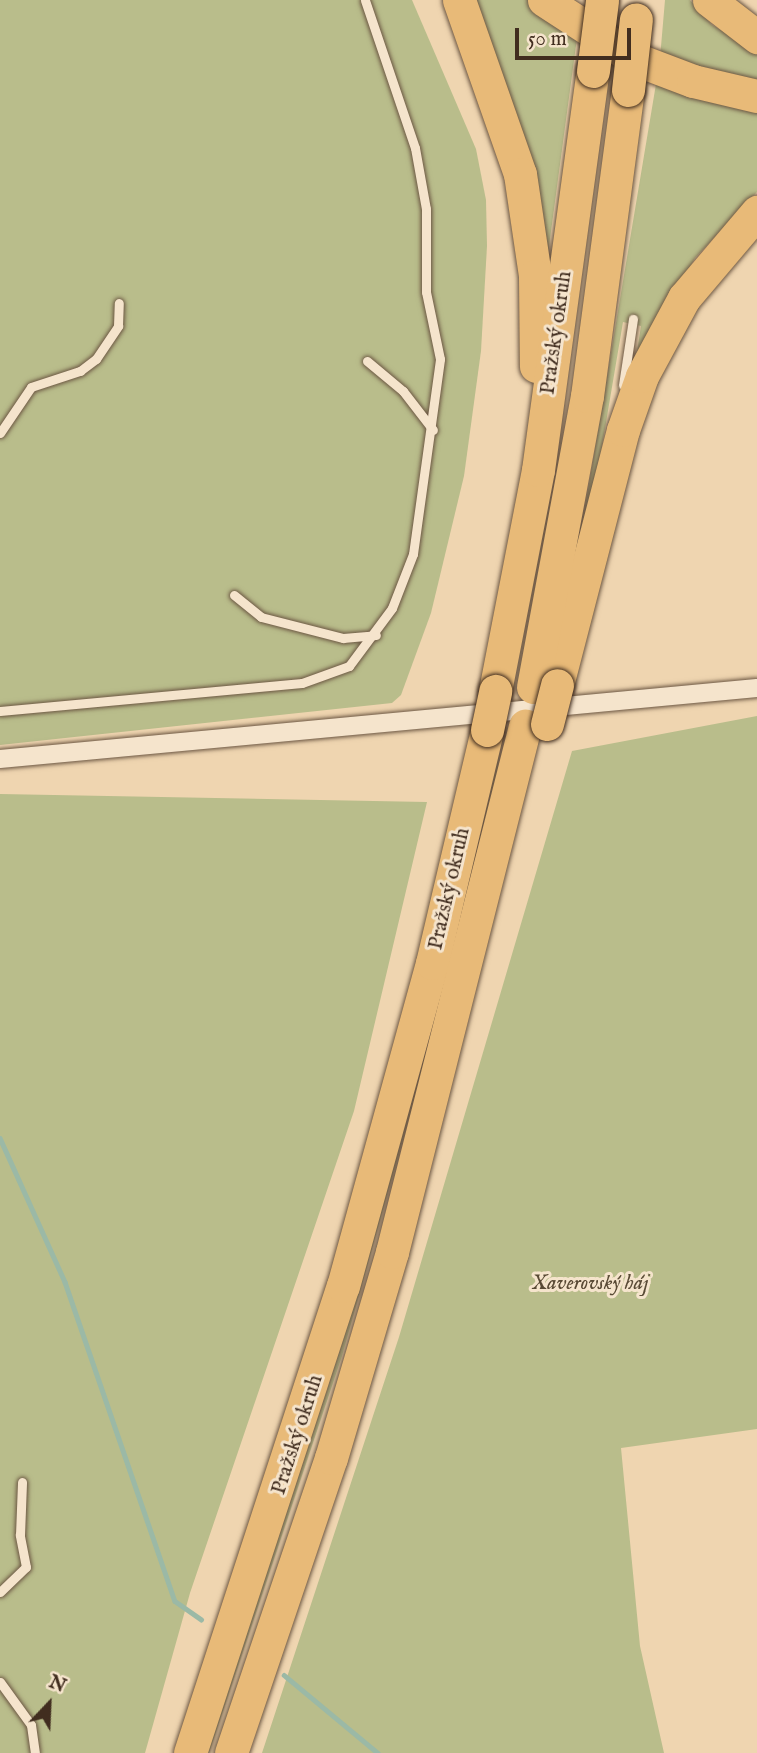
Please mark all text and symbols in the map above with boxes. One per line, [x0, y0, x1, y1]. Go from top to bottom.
scale bar [519, 14, 634, 58]
text: 50 m [528, 26, 567, 53]
street label: Pražský okruh [536, 270, 578, 396]
street label: Pražský okruh [424, 826, 476, 952]
park label: Xaverovský háj [532, 1271, 648, 1297]
street label: Pražský okruh [267, 1372, 329, 1498]
north arrow [14, 1669, 84, 1739]
text: N [45, 1670, 69, 1699]

